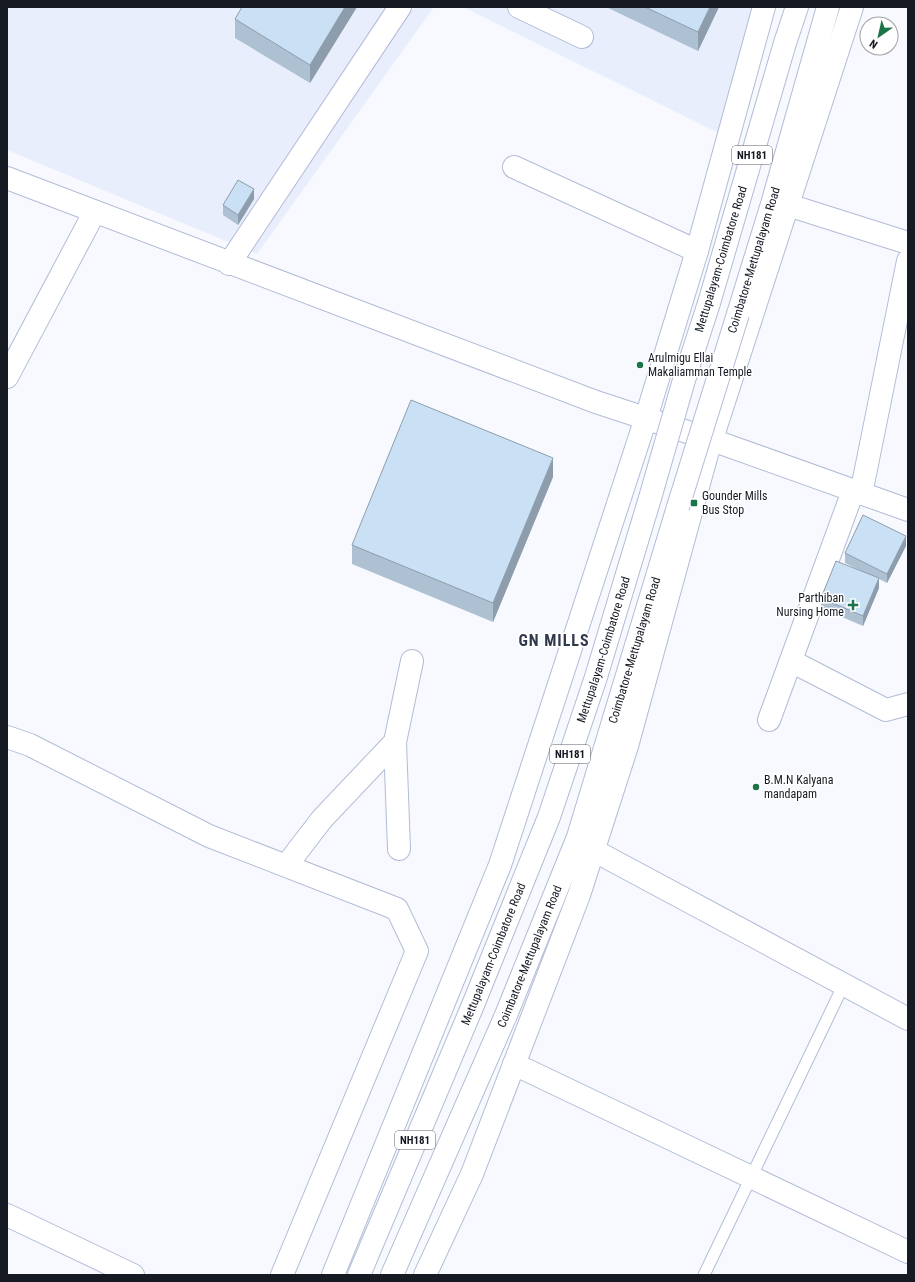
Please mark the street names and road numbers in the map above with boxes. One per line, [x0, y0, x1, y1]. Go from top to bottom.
road number: NH181 [732, 146, 772, 164]
street label: Mettupalayam-Coimbatore Road [692, 184, 750, 334]
street label: Coimbatore-Mettupalayam Road [725, 185, 783, 335]
street label: Mettupalayam-Coimbatore Road [574, 575, 633, 724]
street label: Coimbatore-Mettupalayam Road [606, 575, 663, 725]
road number: NH181 [550, 745, 590, 763]
street label: Mettupalayam-Coimbatore Road [458, 881, 529, 1027]
street label: Coimbatore-Mettupalayam Road [494, 883, 565, 1030]
road number: NH181 [395, 1131, 435, 1149]

